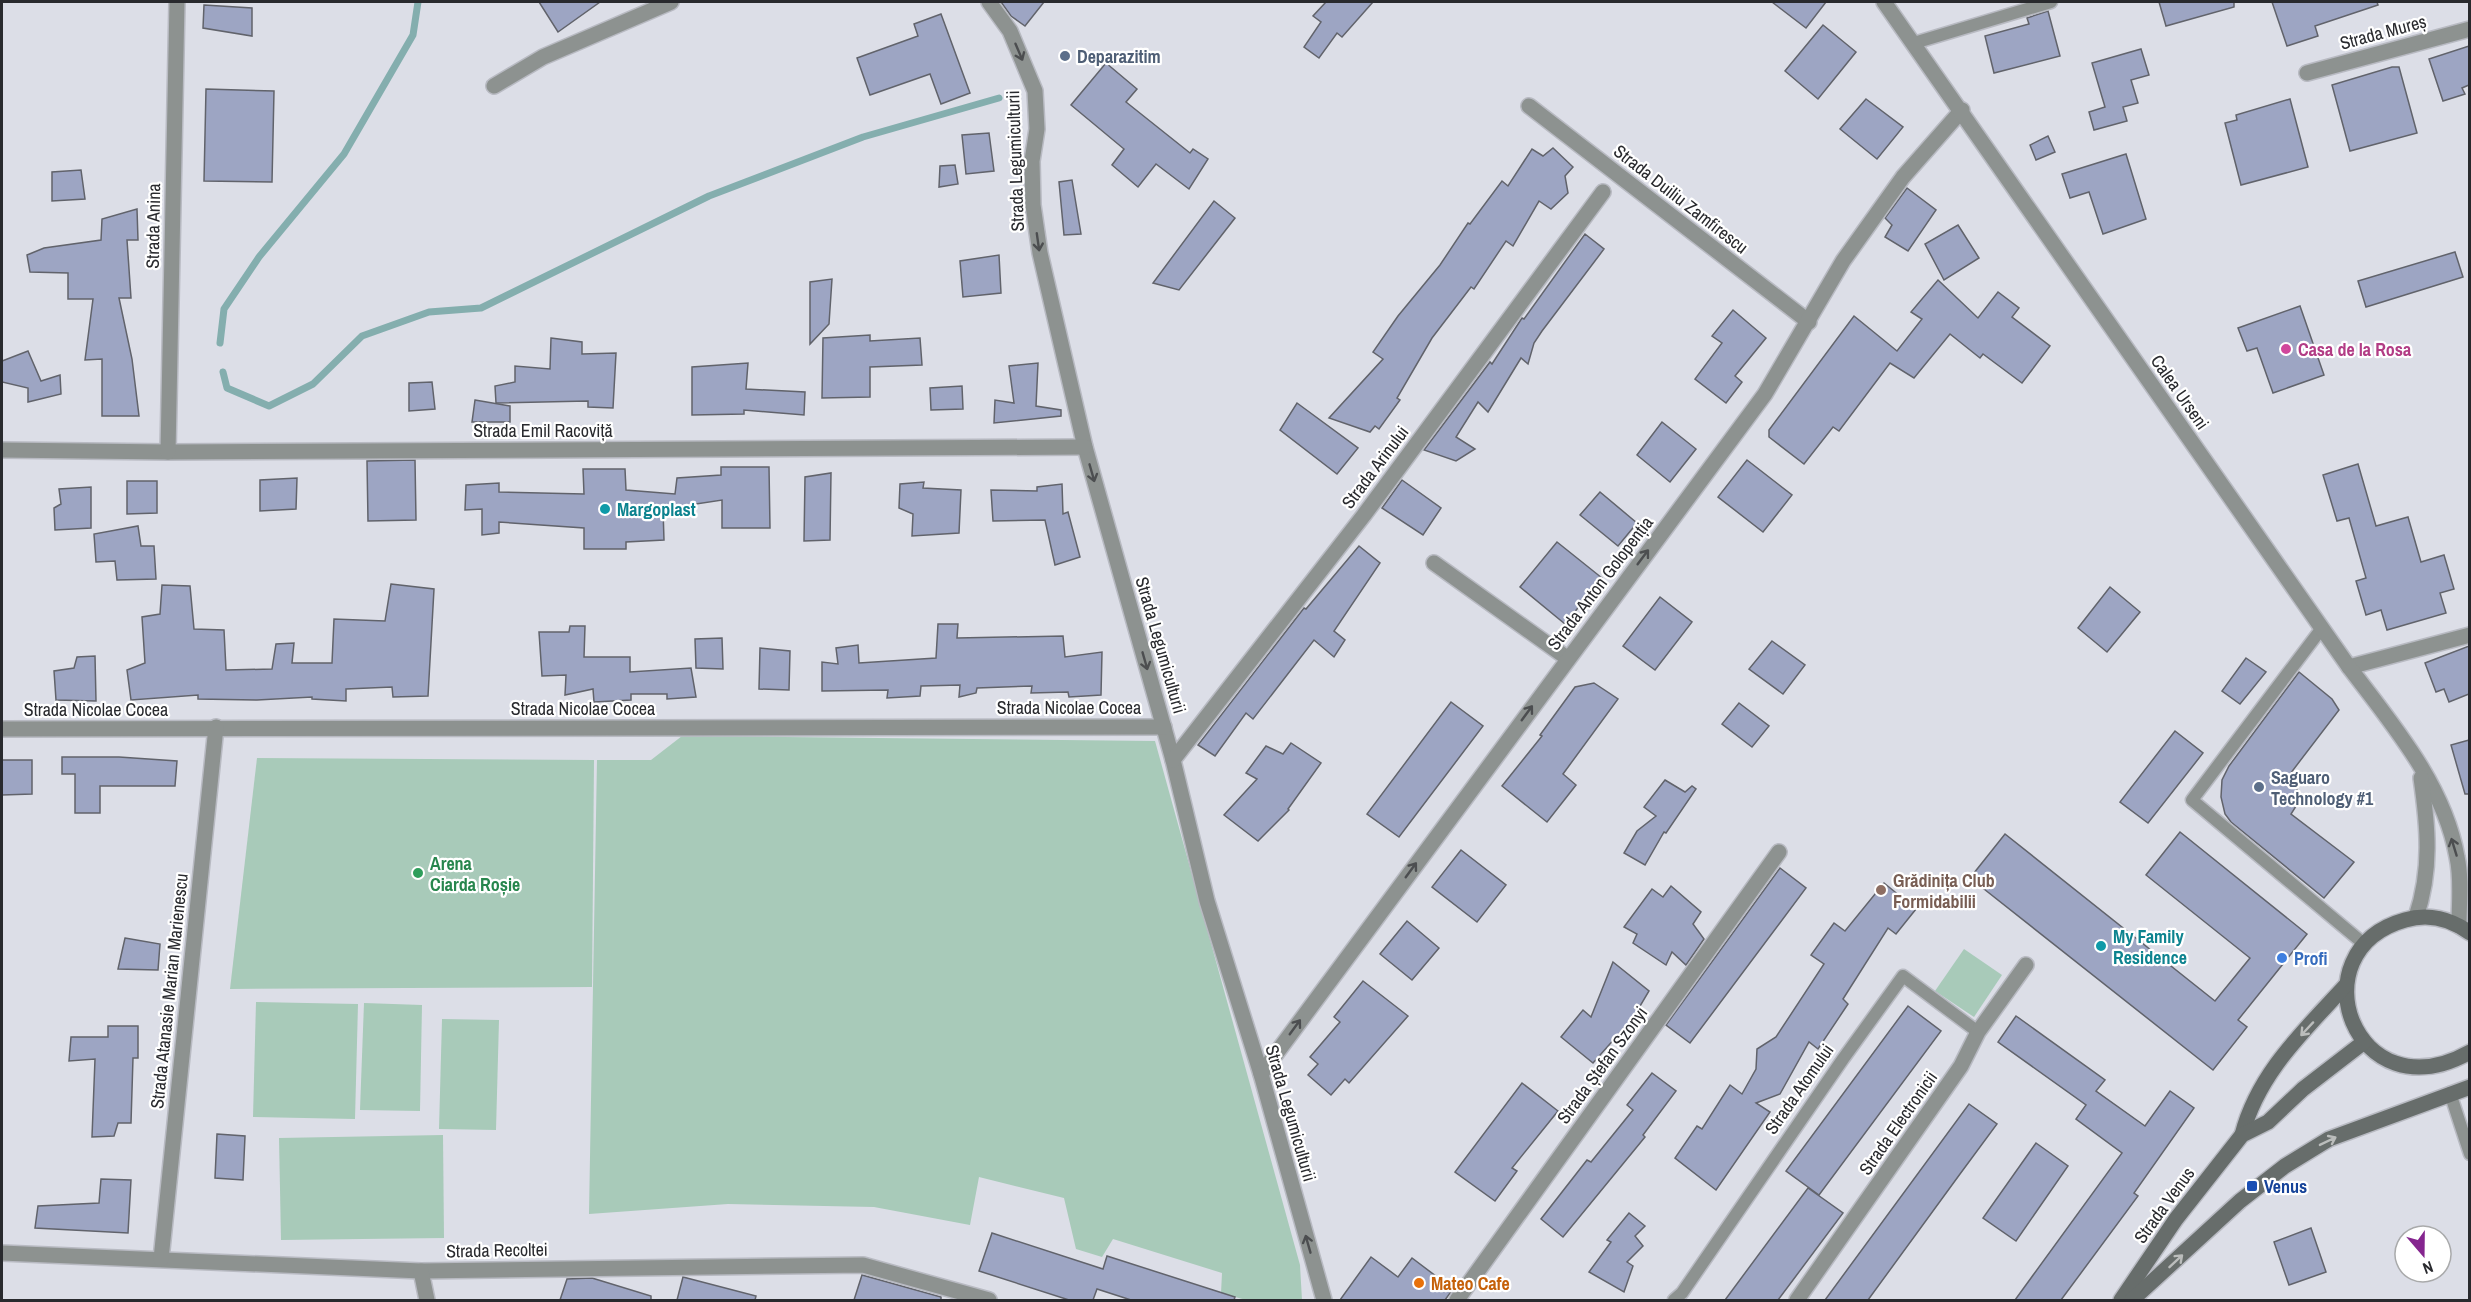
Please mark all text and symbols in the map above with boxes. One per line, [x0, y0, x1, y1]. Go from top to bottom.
street label: Strada Mureș [2337, 8, 2429, 56]
one-way arrow [1014, 42, 1025, 60]
place label: Deparazitim [1077, 44, 1161, 69]
marker: Deparazitim [1058, 49, 1072, 63]
street label: Strada Legumiculturii [1000, 90, 1030, 232]
street label: Strada Duiliu Zamfirescu [1609, 139, 1753, 259]
street label: Strada Anina [140, 183, 166, 269]
one-way arrow [1033, 232, 1044, 252]
place label: Casa de la Rosa [2298, 337, 2412, 362]
marker: Casa de la Rosa [2279, 342, 2293, 356]
street label: Calea Urseni [2145, 350, 2215, 434]
street label: Strada Emil Racoviță [473, 418, 613, 443]
street label: Strada Arinului [1336, 420, 1414, 514]
one-way arrow [1087, 463, 1099, 482]
place label: Margoplast [617, 497, 696, 522]
marker: Margoplast [598, 502, 612, 516]
street label: Strada Anton Golopenția [1541, 511, 1659, 655]
one-way arrow [1637, 549, 1650, 565]
street label: Strada Legumiculturii [1130, 574, 1192, 716]
one-way arrow [1140, 651, 1151, 670]
street label: Strada Nicolae Cocea [997, 695, 1141, 720]
street label: Strada Nicolae Cocea [511, 696, 655, 721]
street label: Strada Nicolae Cocea [24, 697, 168, 722]
one-way arrow [1521, 706, 1533, 722]
place label: Saguaro Technology #1 [2271, 765, 2374, 811]
marker: Saguaro Technology #1 [2252, 780, 2266, 794]
one-way arrow [2448, 838, 2459, 857]
place label: Arena Ciarda Roșie [430, 851, 520, 897]
one-way arrow [1405, 863, 1417, 879]
marker: Arena Ciarda Roșie [411, 866, 425, 880]
place label: Grădinița Club Formidabilii [1893, 868, 1995, 914]
street label: Strada Atanasie Marian Marienescu [144, 872, 194, 1110]
marker: Grădinița Club Formidabilii [1874, 883, 1888, 897]
place label: My Family Residence [2113, 924, 2187, 970]
marker: My Family Residence [2094, 939, 2108, 953]
place label: Profi [2294, 946, 2328, 971]
marker: Profi [2275, 951, 2289, 965]
street label: Strada Ștefan Szonyi [1551, 1001, 1653, 1129]
one-way arrow [1289, 1020, 1302, 1036]
one-way arrow [2300, 1021, 2314, 1036]
street label: Strada Atomului [1759, 1039, 1839, 1139]
street label: Strada Legumiculturii [1260, 1042, 1322, 1184]
street label: Strada Electronicii [1853, 1066, 1943, 1180]
one-way arrow [2319, 1135, 2337, 1147]
street label: Strada Venus [2128, 1162, 2200, 1248]
place label: Venus [2264, 1174, 2307, 1199]
marker: Venus [2245, 1179, 2259, 1193]
north arrow [2393, 1224, 2453, 1284]
one-way arrow [1302, 1235, 1313, 1254]
street label: Strada Recoltei [446, 1237, 548, 1263]
one-way arrow [2168, 1254, 2183, 1269]
text: N [2420, 1256, 2436, 1280]
place label: Mateo Cafe [1431, 1271, 1510, 1296]
marker: Mateo Cafe [1412, 1276, 1426, 1290]

